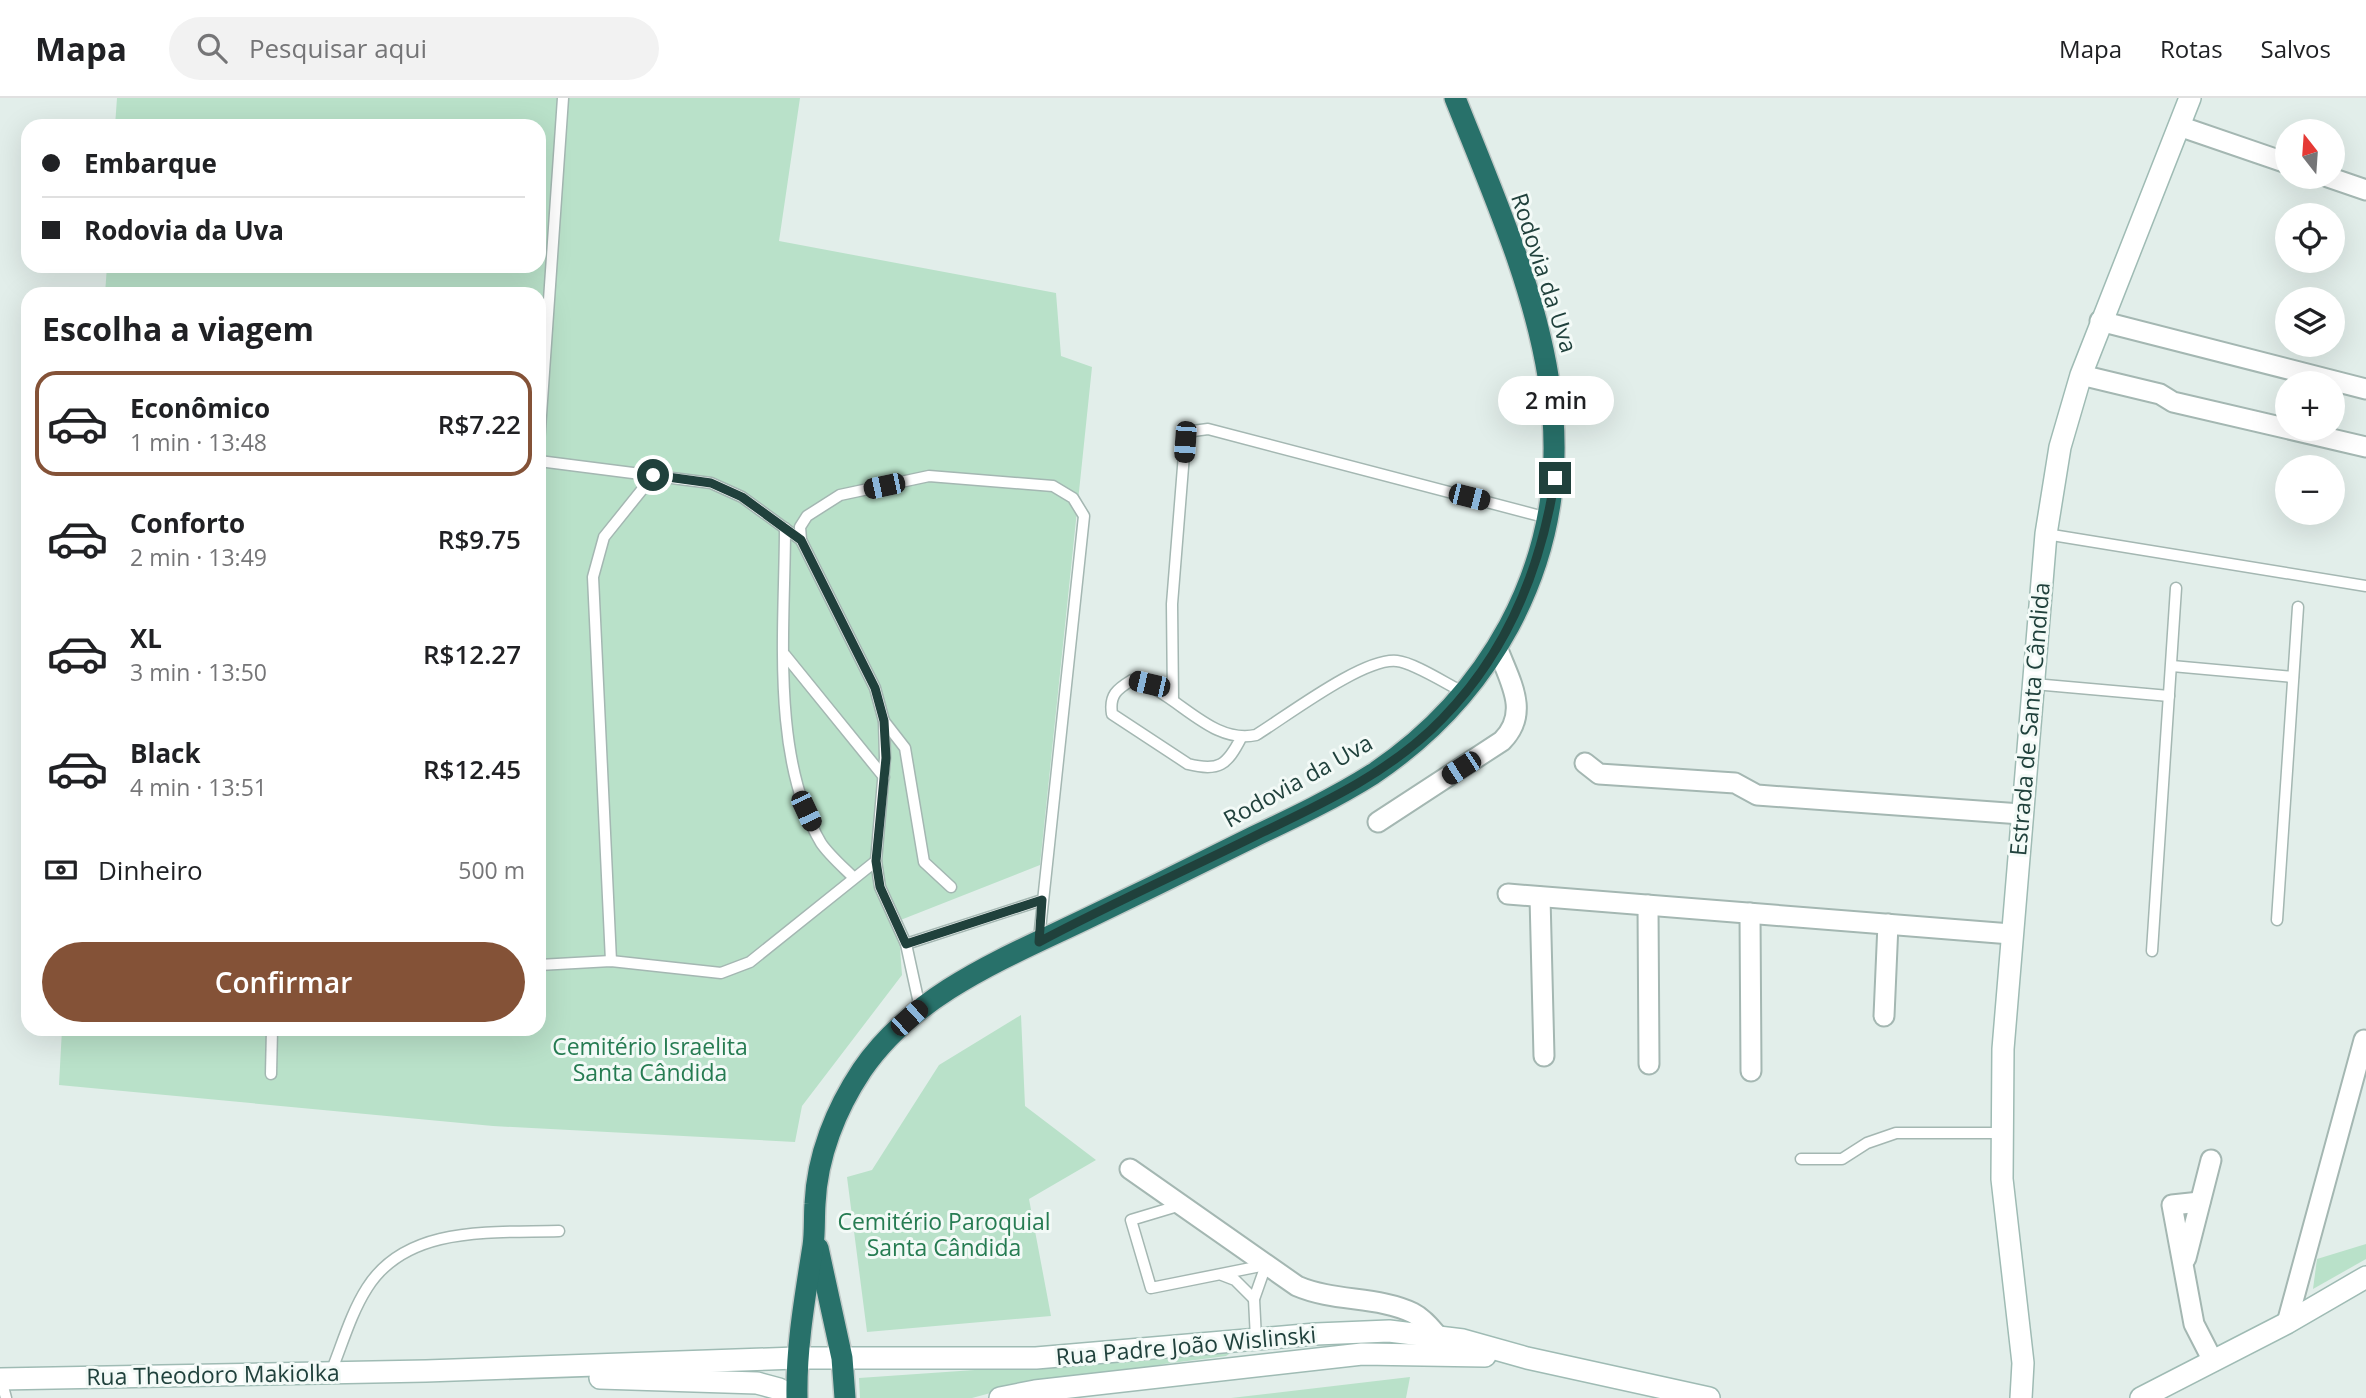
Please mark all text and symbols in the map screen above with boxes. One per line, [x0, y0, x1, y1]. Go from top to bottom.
search box [169, 17, 659, 80]
text: Mapa [35, 26, 127, 71]
icon: search [193, 29, 231, 67]
text: Pesquisar aqui [249, 30, 427, 66]
text: Mapa [2059, 32, 2122, 65]
text: Rotas [2160, 32, 2223, 65]
text: Salvos [2261, 32, 2331, 65]
north arrow [2275, 119, 2345, 189]
map controls [2275, 119, 2345, 525]
text: Embarque [84, 145, 217, 181]
street label: Rodovia da Uva [1504, 189, 1586, 357]
button: locate [2275, 203, 2345, 273]
text: Rodovia da Uva [84, 212, 284, 248]
button: layers [2275, 287, 2345, 357]
text: Escolha a viagem [42, 307, 314, 350]
button: + [2275, 371, 2345, 441]
callout: 2 min [1497, 376, 1613, 426]
text: 2 min [1525, 384, 1587, 416]
text: Econômico [130, 390, 270, 426]
icon: car [46, 392, 109, 455]
text: R$7.22 [438, 406, 521, 442]
car [1174, 420, 1197, 464]
text: 1 min · 13:48 [130, 426, 267, 458]
button: − [2275, 455, 2345, 525]
route start [637, 459, 669, 491]
route end [1539, 462, 1571, 494]
car [862, 471, 907, 501]
car [1447, 482, 1492, 512]
text: Conforto [130, 505, 245, 541]
icon: car [46, 507, 109, 570]
text: R$9.75 [438, 521, 521, 557]
text: 2 min · 13:49 [130, 541, 267, 573]
street label: Estrada de Santa Cândida [2001, 581, 2057, 857]
text: XL [130, 620, 162, 656]
icon: car [46, 622, 109, 685]
text: R$12.27 [423, 636, 521, 672]
text: 3 min · 13:50 [130, 656, 267, 688]
car [1127, 669, 1172, 699]
street label: Rodovia da Uva [1217, 726, 1378, 834]
text: Black [130, 735, 201, 771]
icon: car [46, 737, 109, 800]
car [1438, 748, 1485, 788]
text: R$12.45 [423, 751, 521, 787]
text: 4 min · 13:51 [130, 771, 267, 803]
car [788, 788, 825, 834]
icon: cash [42, 851, 80, 889]
text: Dinheiro [98, 852, 203, 888]
text: 500 m [458, 854, 525, 886]
button: Confirmar [42, 942, 525, 1022]
car [887, 996, 932, 1040]
park label: Cemitério Israelita Santa Cândida [552, 1030, 748, 1088]
park label: Cemitério Paroquial Santa Cândida [837, 1205, 1051, 1263]
street label: Rua Padre João Wislinski [1054, 1318, 1317, 1372]
street label: Rua Theodoro Makiolka [86, 1356, 340, 1392]

